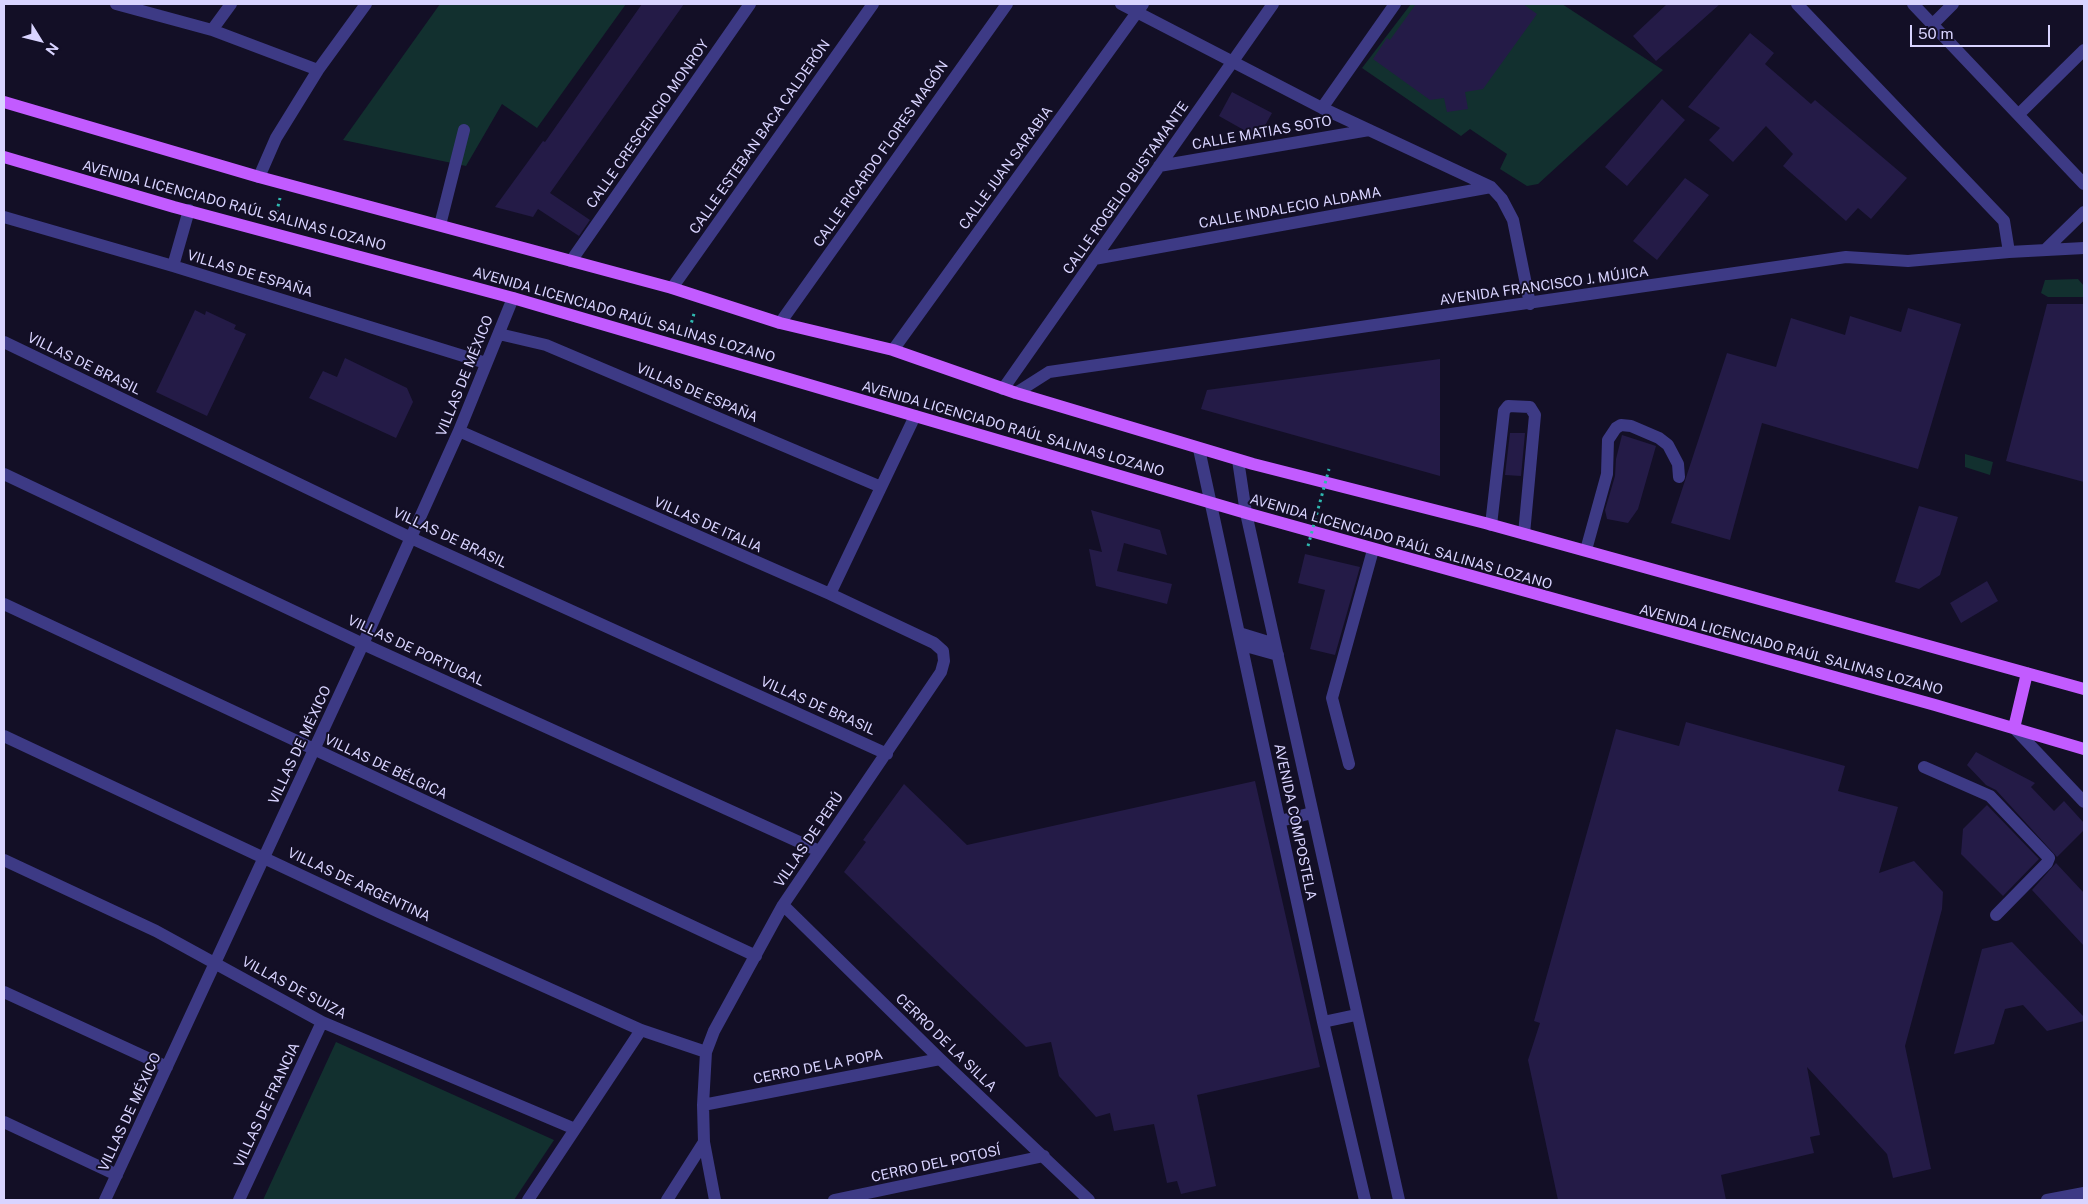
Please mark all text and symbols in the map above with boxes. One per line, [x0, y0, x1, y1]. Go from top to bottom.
north arrow [15, 15, 65, 65]
scale bar [1913, 15, 2053, 47]
text: 50 m [1918, 25, 1953, 42]
street label: CALLE CRESCENCIO MONROY [583, 36, 713, 212]
street label: CALLE ESTEBAN BACA CALDERÓN [686, 37, 834, 237]
text: N [42, 40, 62, 58]
street label: CALLE RICARDO FLORES MAGÓN [810, 58, 952, 250]
street label: CALLE ROGELIO BUSTAMANTE [1060, 98, 1192, 278]
street label: CALLE JUAN SARABIA [956, 103, 1056, 233]
street label: CALLE MATIAS SOTO [1191, 112, 1333, 154]
street label: AVENIDA LICENCIADO RAÚL SALINAS LOZANO [80, 157, 388, 255]
street label: CALLE INDALECIO ALDAMA [1197, 184, 1383, 232]
street label: VILLAS DE ESPAÑA [185, 247, 315, 301]
street label: AVENIDA FRANCISCO J. MÚJICA [1438, 263, 1650, 309]
street label: AVENIDA LICENCIADO RAÚL SALINAS LOZANO [471, 264, 777, 366]
street label: VILLAS DE MÉXICO [433, 313, 497, 439]
street label: VILLAS DE BRASIL [25, 329, 143, 399]
street label: VILLAS DE ESPAÑA [634, 360, 760, 426]
street label: AVENIDA LICENCIADO RAÚL SALINAS LOZANO [860, 378, 1166, 480]
street label: AVENIDA LICENCIADO RAÚL SALINAS LOZANO [1248, 491, 1554, 593]
street label: VILLAS DE ITALIA [651, 494, 765, 556]
street label: VILLAS DE BRASIL [390, 504, 510, 572]
street label: AVENIDA LICENCIADO RAÚL SALINAS LOZANO [1637, 601, 1945, 699]
street label: VILLAS DE PORTUGAL [345, 612, 487, 690]
street label: VILLAS DE BRASIL [758, 673, 878, 739]
street label: VILLAS DE MÉXICO [265, 683, 335, 807]
street label: VILLAS DE BÉLGICA [322, 731, 450, 803]
street label: AVENIDA COMPOSTELA [1270, 742, 1320, 902]
street label: VILLAS DE PERÚ [771, 789, 847, 891]
street label: VILLAS DE ARGENTINA [285, 844, 433, 926]
street label: VILLAS DE SUIZA [239, 953, 349, 1023]
street label: CERRO DE LA SILLA [892, 990, 1000, 1096]
street label: VILLAS DE FRANCIA [231, 1040, 303, 1170]
street label: CERRO DE LA POPA [752, 1046, 884, 1088]
street label: VILLAS DE MÉXICO [95, 1050, 165, 1174]
street label: CERRO DEL POTOSÍ [870, 1142, 1002, 1186]

